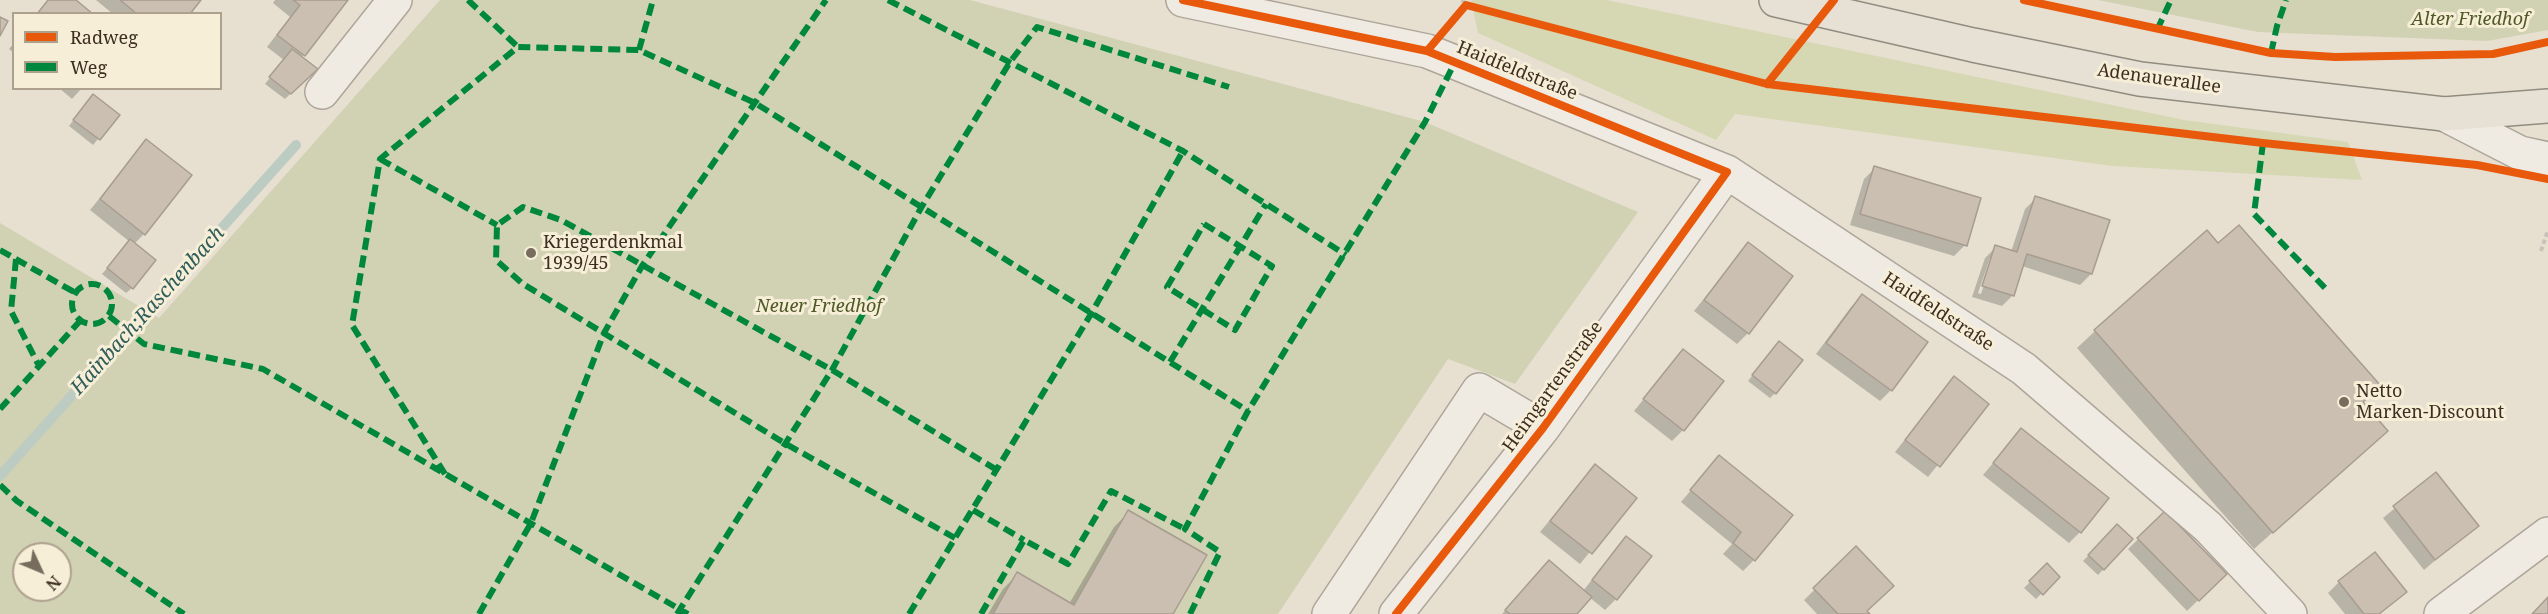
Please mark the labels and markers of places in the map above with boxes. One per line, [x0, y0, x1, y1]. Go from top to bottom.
place label: Kriegerdenkmal 1939/45 [543, 232, 683, 274]
marker: Kriegerdenkmal 1939/45 [524, 246, 538, 260]
place label: Netto Marken-Discount [2356, 381, 2504, 424]
marker: Netto Marken-Discount [2337, 395, 2351, 409]

